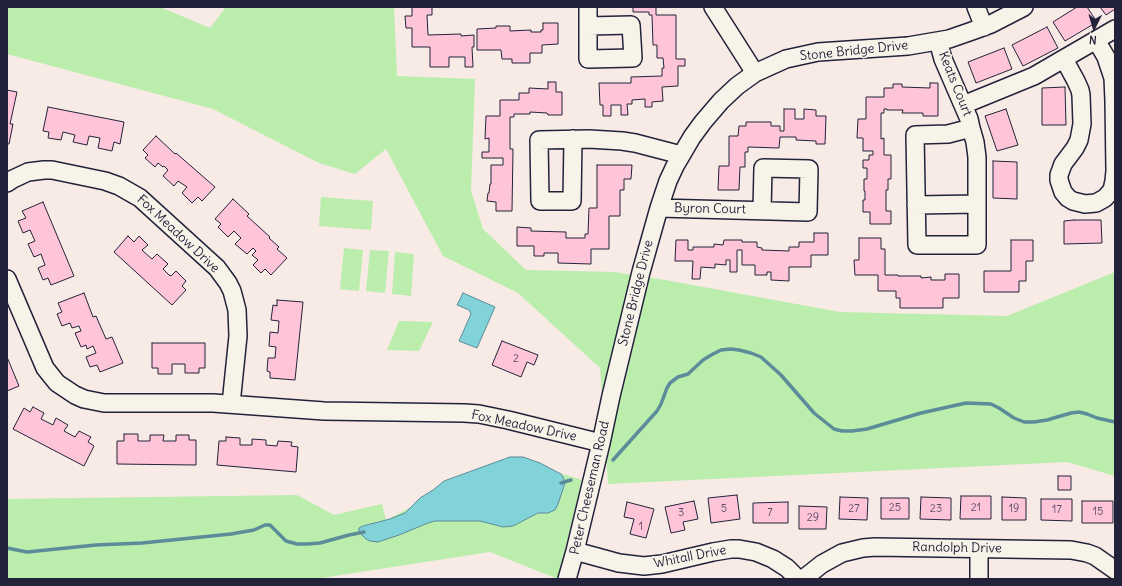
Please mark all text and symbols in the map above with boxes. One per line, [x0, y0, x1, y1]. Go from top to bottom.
north arrow [1074, 8, 1114, 48]
text: N [1089, 33, 1097, 47]
street label: Stone Bridge Drive [799, 38, 909, 64]
street label: Keats Court [935, 49, 975, 119]
street label: Fox Meadow Drive [133, 192, 223, 276]
street label: Byron Court [674, 201, 746, 217]
street label: Stone Bridge Drive [615, 238, 657, 348]
house number: 2 [513, 352, 519, 366]
street label: Fox Meadow Drive [470, 407, 578, 445]
street label: Peter Cheeseman Road [567, 420, 613, 556]
house number: 25 [889, 501, 901, 515]
house number: 21 [971, 501, 981, 515]
house number: 5 [721, 502, 727, 516]
house number: 27 [848, 502, 860, 516]
house number: 23 [930, 502, 942, 516]
house number: 19 [1009, 502, 1019, 516]
house number: 17 [1052, 503, 1062, 517]
house number: 15 [1093, 505, 1103, 519]
house number: 3 [678, 506, 684, 520]
house number: 7 [767, 506, 773, 520]
house number: 29 [807, 511, 819, 525]
house number: 1 [639, 520, 643, 534]
street label: Randolph Drive [912, 539, 1002, 557]
street label: Whitall Drive [652, 542, 728, 572]

